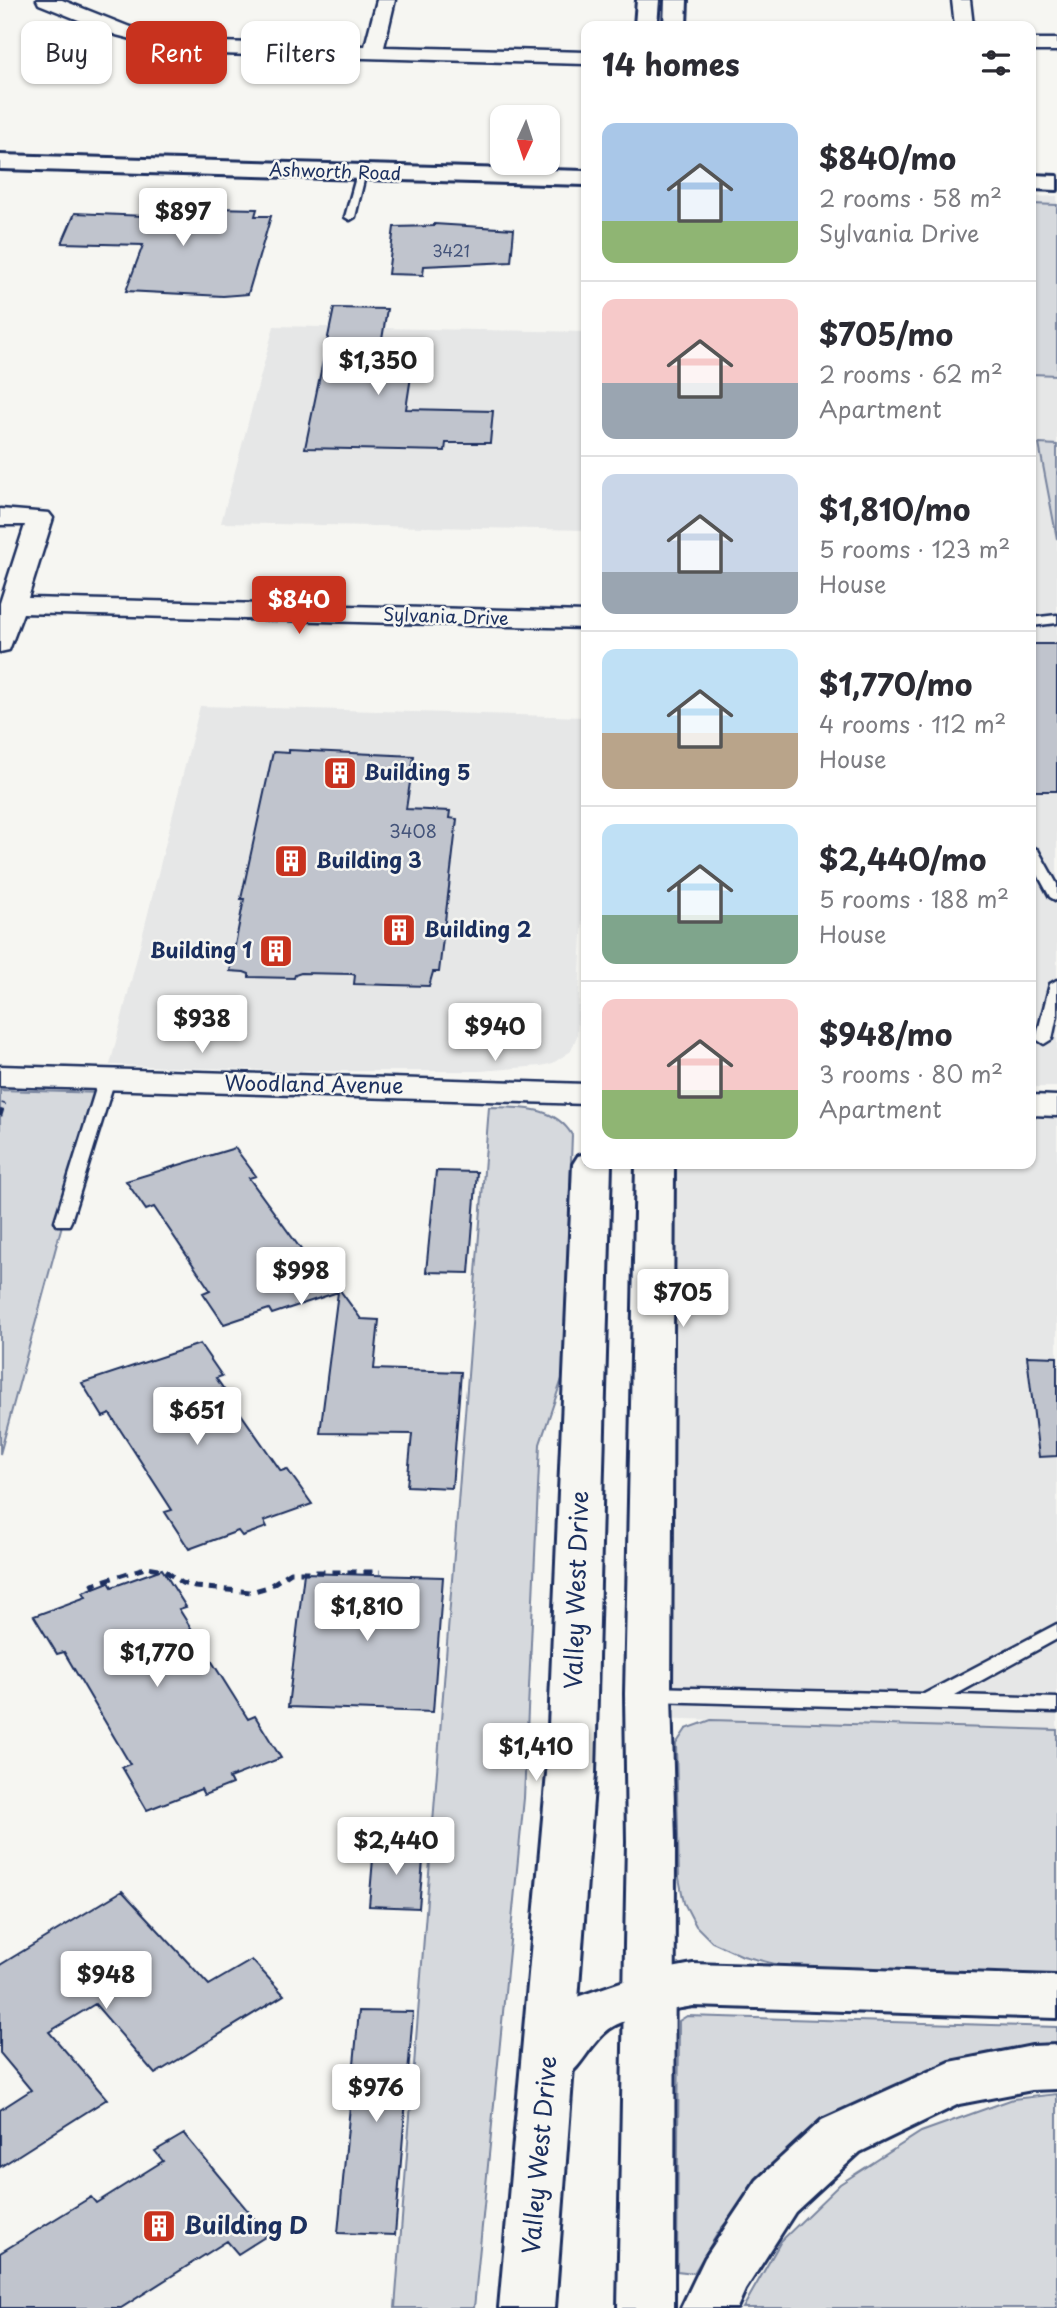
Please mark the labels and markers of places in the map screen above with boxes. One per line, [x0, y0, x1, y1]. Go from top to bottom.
pin: $897 [142, 188, 224, 248]
pin: $1,350 [321, 338, 435, 397]
pin: $840 [258, 576, 340, 636]
building icon: Building 5 [321, 754, 359, 792]
place label: Building 5 [364, 755, 471, 787]
building icon: Building 3 [272, 842, 310, 880]
place label: Building 3 [316, 843, 422, 875]
building icon: Building 2 [380, 911, 418, 949]
place label: Building 2 [424, 912, 532, 944]
building icon: Building 1 [257, 932, 295, 970]
place label: Building 1 [150, 933, 252, 965]
pin: $938 [161, 996, 243, 1055]
pin: $940 [454, 1004, 536, 1063]
pin: $998 [260, 1248, 342, 1307]
pin: $705 [642, 1270, 724, 1329]
pin: $651 [156, 1388, 238, 1447]
pin: $1,810 [310, 1584, 424, 1643]
pin: $1,770 [100, 1630, 214, 1689]
pin: $1,410 [479, 1724, 593, 1783]
pin: $2,440 [339, 1818, 453, 1877]
pin: $948 [65, 1952, 147, 2011]
pin: $976 [335, 2064, 417, 2124]
place label: Building D [184, 2206, 308, 2242]
building icon: Building D [140, 2207, 178, 2245]

